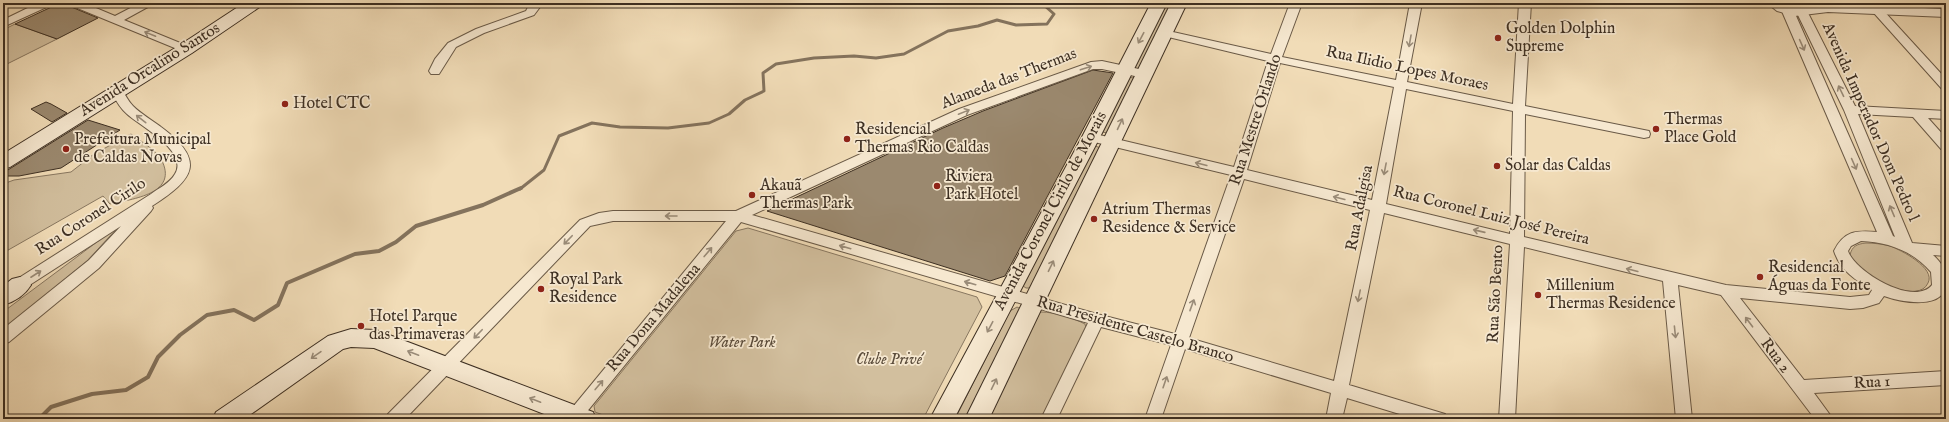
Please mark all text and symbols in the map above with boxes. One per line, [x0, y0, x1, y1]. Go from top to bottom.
street label: Avenida Orcalino Santos [75, 18, 224, 122]
place label: Golden Dolphin Supreme [1506, 19, 1616, 57]
street label: Avenida Imperador Dom Pedro l [1817, 19, 1923, 225]
one-way arrow [145, 30, 157, 38]
one-way arrow [1137, 31, 1144, 43]
marker: Golden Dolphin Supreme [1493, 33, 1503, 43]
one-way arrow [1405, 35, 1413, 48]
one-way arrow [1799, 39, 1806, 51]
street label: Rua Ilidio Lopes Moraes [1324, 42, 1490, 96]
street label: Alameda das Thermas [937, 44, 1080, 114]
street label: Rua Mestre Orlando [1225, 51, 1287, 188]
one-way arrow [1080, 64, 1093, 71]
one-way arrow [1837, 86, 1844, 98]
place label: Hotel CTC [293, 94, 370, 114]
marker: Hotel CTC [280, 99, 290, 109]
one-way arrow [958, 108, 970, 115]
street label: Avenida Coronel Cirilo de Morais [989, 108, 1112, 315]
place label: Thermas Place Gold [1664, 110, 1737, 148]
one-way arrow [135, 115, 146, 123]
one-way arrow [1117, 118, 1124, 130]
place label: Residencial Thermas Rio Caldas [855, 120, 989, 158]
marker: Thermas Place Gold [1651, 124, 1661, 134]
place label: Prefeitura Municipal de Caldas Novas [74, 130, 211, 168]
marker: Residencial Thermas Rio Caldas [842, 134, 852, 144]
marker: Prefeitura Municipal de Caldas Novas [61, 144, 71, 154]
place label: Solar das Caldas [1505, 156, 1611, 176]
one-way arrow [1851, 158, 1858, 170]
one-way arrow [1195, 159, 1208, 167]
marker: Solar das Caldas [1492, 161, 1502, 171]
one-way arrow [1381, 162, 1389, 175]
street label: Rua Adalgisa [1342, 163, 1378, 253]
place label: Riviera Park Hotel [945, 167, 1019, 205]
street label: Rua Coronel Cirilo [32, 174, 150, 260]
place label: Akauã Thermas Park [759, 176, 853, 214]
marker: Riviera Park Hotel [932, 181, 942, 191]
street label: Rua Coronel Luiz José Pereira [1391, 182, 1591, 250]
marker: Akauã Thermas Park [747, 190, 757, 200]
one-way arrow [1333, 193, 1346, 201]
place label: Atrium Thermas Residence & Service [1101, 200, 1236, 238]
one-way arrow [1888, 205, 1895, 217]
one-way arrow [665, 212, 678, 220]
marker: Atrium Thermas Residence & Service [1089, 214, 1099, 224]
one-way arrow [1473, 227, 1486, 235]
one-way arrow [563, 235, 573, 245]
one-way arrow [839, 243, 852, 250]
street label: Rua São Bento [1483, 244, 1509, 344]
one-way arrow [704, 247, 713, 258]
place label: Residencial Águas da Fonte [1767, 258, 1871, 296]
street label: Rua Dona Madalena [603, 260, 705, 376]
one-way arrow [1048, 260, 1055, 272]
one-way arrow [1626, 265, 1639, 273]
one-way arrow [30, 270, 42, 278]
place label: Royal Park Residence [549, 270, 623, 308]
marker: Residencial Águas da Fonte [1755, 272, 1765, 282]
place label: Millenium Thermas Residence [1546, 276, 1676, 314]
one-way arrow [964, 279, 977, 286]
marker: Royal Park Residence [536, 284, 546, 294]
one-way arrow [1355, 290, 1363, 303]
marker: Millenium Thermas Residence [1533, 290, 1543, 300]
street label: Rua Presidente Castelo Branco [1034, 292, 1236, 368]
one-way arrow [1189, 298, 1196, 311]
place label: Hotel Parque das Primaveras [369, 307, 465, 345]
one-way arrow [1745, 317, 1753, 328]
one-way arrow [986, 320, 994, 332]
marker: Hotel Parque das Primaveras [356, 321, 366, 331]
one-way arrow [1671, 325, 1679, 338]
one-way arrow [473, 329, 482, 339]
park label: Water Park [708, 333, 776, 353]
street label: Rua 2 [1755, 335, 1795, 377]
one-way arrow [408, 349, 420, 357]
park label: Clube Privé [856, 350, 925, 370]
one-way arrow [311, 351, 322, 359]
street label: Rua 1 [1853, 372, 1891, 394]
one-way arrow [1162, 376, 1170, 388]
one-way arrow [991, 378, 998, 390]
one-way arrow [594, 380, 603, 390]
one-way arrow [529, 395, 541, 403]

